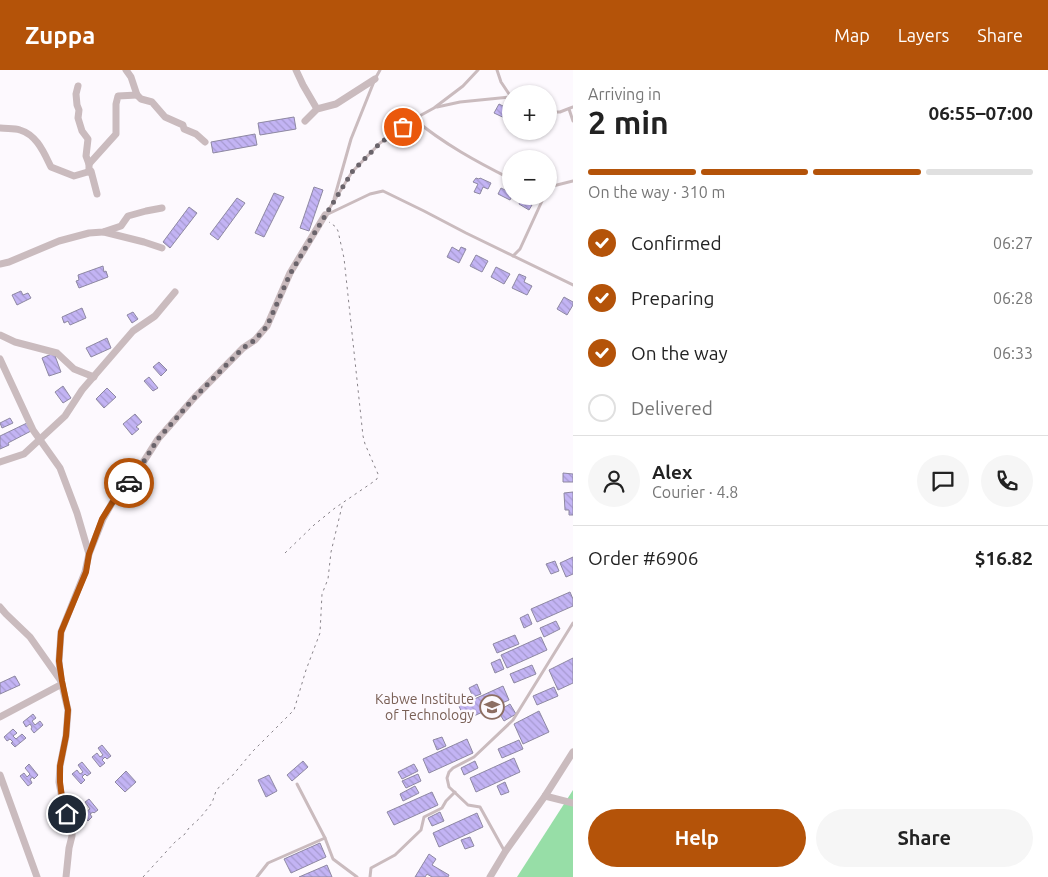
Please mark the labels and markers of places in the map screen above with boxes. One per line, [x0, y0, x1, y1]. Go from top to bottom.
pin [382, 106, 424, 148]
place label: Kabwe Institute of Technology [375, 691, 474, 723]
school or university icon: Kabwe Institute of Technology [479, 694, 505, 720]
pin [46, 793, 88, 835]

